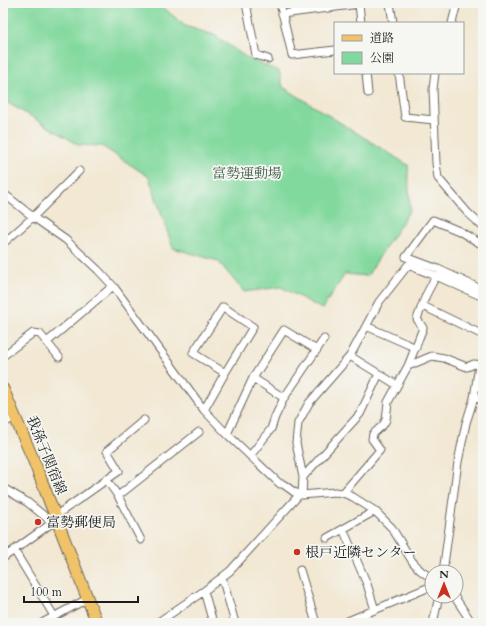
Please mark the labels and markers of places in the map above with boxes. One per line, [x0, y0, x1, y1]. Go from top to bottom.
place label: 富勢郵便局 [46, 513, 116, 532]
marker: 富勢郵便局 [33, 517, 43, 527]
place label: 根戸近隣センター [305, 543, 416, 562]
marker: 根戸近隣センター [292, 547, 302, 557]

